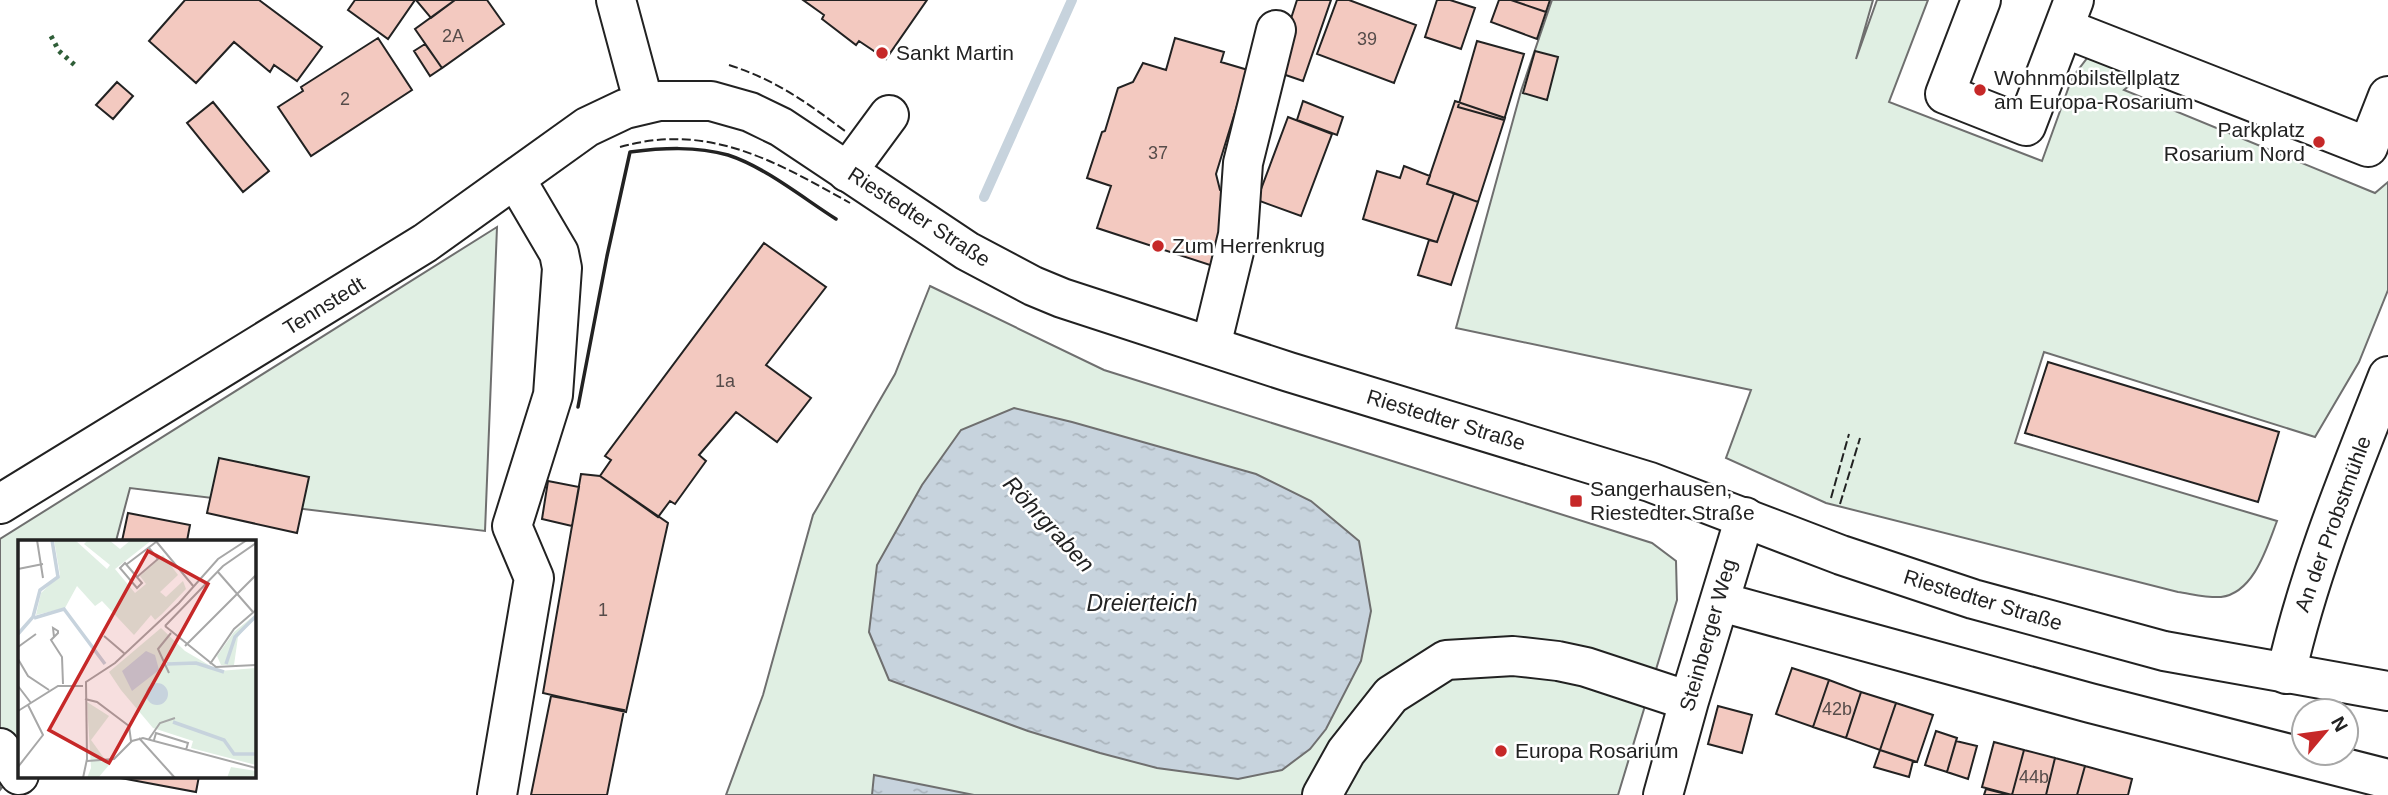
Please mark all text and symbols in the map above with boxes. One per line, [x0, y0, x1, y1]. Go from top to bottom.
house number: 2A [442, 26, 464, 46]
house number: 39 [1357, 29, 1377, 49]
place label: Sankt Martin [896, 41, 1014, 64]
marker: Sankt Martin [874, 45, 890, 61]
place label: Wohnmobilstellplatz am Europa-Rosarium [1994, 66, 2194, 113]
marker: Wohnmobilstellplatz am Europa-Rosarium [1972, 82, 1988, 98]
house number: 2 [340, 89, 350, 109]
place label: Parkplatz Rosarium Nord [2164, 118, 2305, 165]
marker: Parkplatz Rosarium Nord [2311, 134, 2327, 150]
house number: 37 [1148, 143, 1168, 163]
street label: Riestedter Straße [844, 162, 995, 271]
place label: Zum Herrenkrug [1172, 234, 1325, 257]
marker: Zum Herrenkrug [1150, 238, 1166, 254]
street label: Tennstedt [279, 272, 369, 339]
house number: 1a [715, 371, 736, 391]
street label: Riestedter Straße [1364, 384, 1528, 455]
street label: An der Probstmühle [2290, 433, 2375, 615]
water label: Röhrgraben [998, 471, 1100, 577]
place label: Sangerhausen, Riestedter Straße [1590, 477, 1755, 524]
marker: Sangerhausen, Riestedter Straße [1568, 493, 1584, 509]
inset map [18, 540, 256, 778]
street label: Steinberger Weg [1675, 556, 1740, 714]
street label: Riestedter Straße [1901, 564, 2065, 635]
water label: Dreierteich [1086, 590, 1198, 616]
house number: 1 [598, 600, 608, 620]
north arrow [2290, 697, 2360, 767]
house number: 42b [1822, 699, 1852, 719]
text: N [2327, 713, 2352, 735]
place label: Europa Rosarium [1515, 739, 1678, 762]
marker: Europa Rosarium [1493, 743, 1509, 759]
house number: 44b [2019, 767, 2049, 787]

